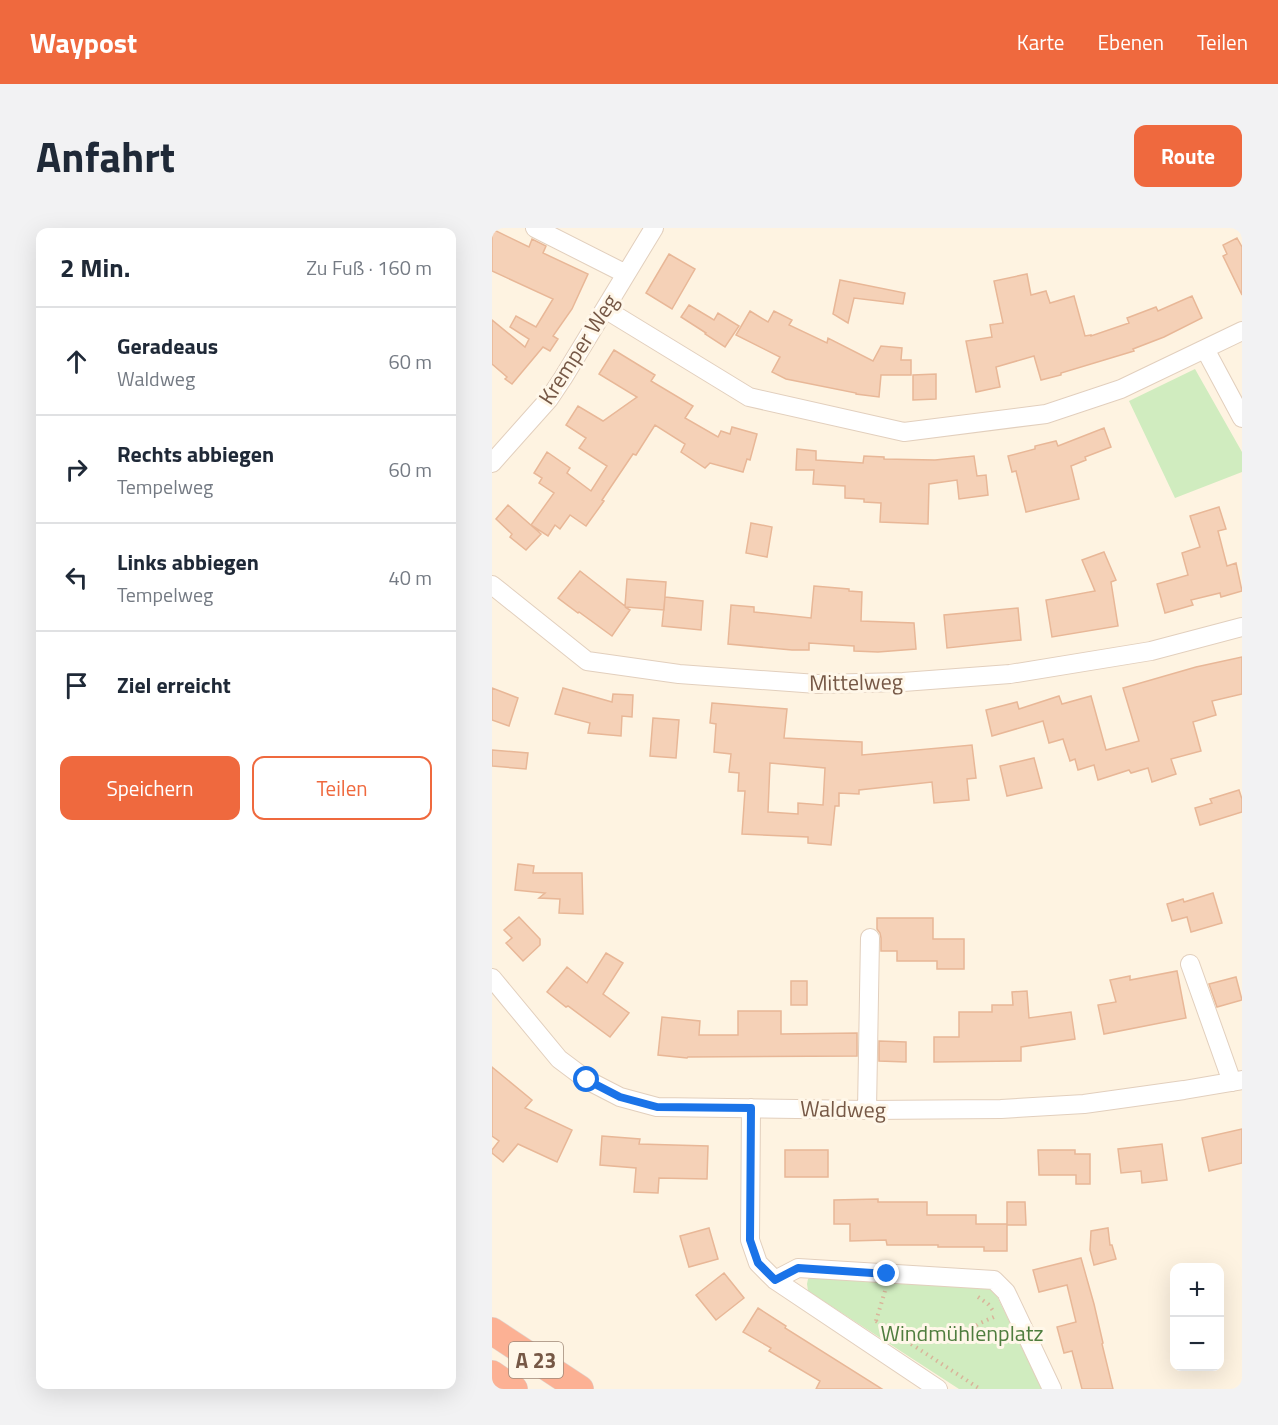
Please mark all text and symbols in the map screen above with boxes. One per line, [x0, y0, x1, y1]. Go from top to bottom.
text: Waypost [30, 21, 137, 64]
text: Karte [1017, 26, 1064, 58]
text: Ebenen [1097, 26, 1164, 58]
text: Teilen [1197, 26, 1248, 58]
text: Anfahrt [36, 124, 175, 188]
button: Route [1134, 125, 1242, 187]
text: 2 Min. [60, 248, 130, 287]
text: Zu Fuß · 160 m [306, 252, 432, 283]
street label: Kremper Weg [529, 287, 627, 411]
text: Geradeaus [117, 329, 218, 363]
icon: ahead [60, 345, 93, 378]
text: 60 m [388, 346, 432, 377]
text: Waldweg [117, 363, 195, 394]
text: Rechts abbiegen [117, 437, 274, 471]
icon: right [60, 453, 93, 486]
text: 60 m [388, 454, 432, 485]
text: Tempelweg [117, 471, 213, 502]
text: Links abbiegen [117, 545, 259, 579]
icon: left [60, 561, 93, 594]
text: 40 m [388, 562, 432, 593]
text: Tempelweg [117, 579, 213, 610]
street label: Mittelweg [809, 664, 903, 700]
text: Ziel erreicht [117, 668, 231, 702]
icon: arrive [60, 669, 93, 702]
button: Speichern [60, 756, 240, 820]
button: Teilen [252, 756, 432, 820]
route start [573, 1066, 599, 1092]
street label: Waldweg [800, 1091, 886, 1127]
route end [873, 1260, 899, 1286]
map controls [1170, 1263, 1224, 1371]
button: + [1170, 1263, 1224, 1317]
park label: Windmühlenplatz [880, 1316, 1044, 1350]
button: − [1170, 1317, 1224, 1371]
road number: A 23 [509, 1342, 563, 1378]

